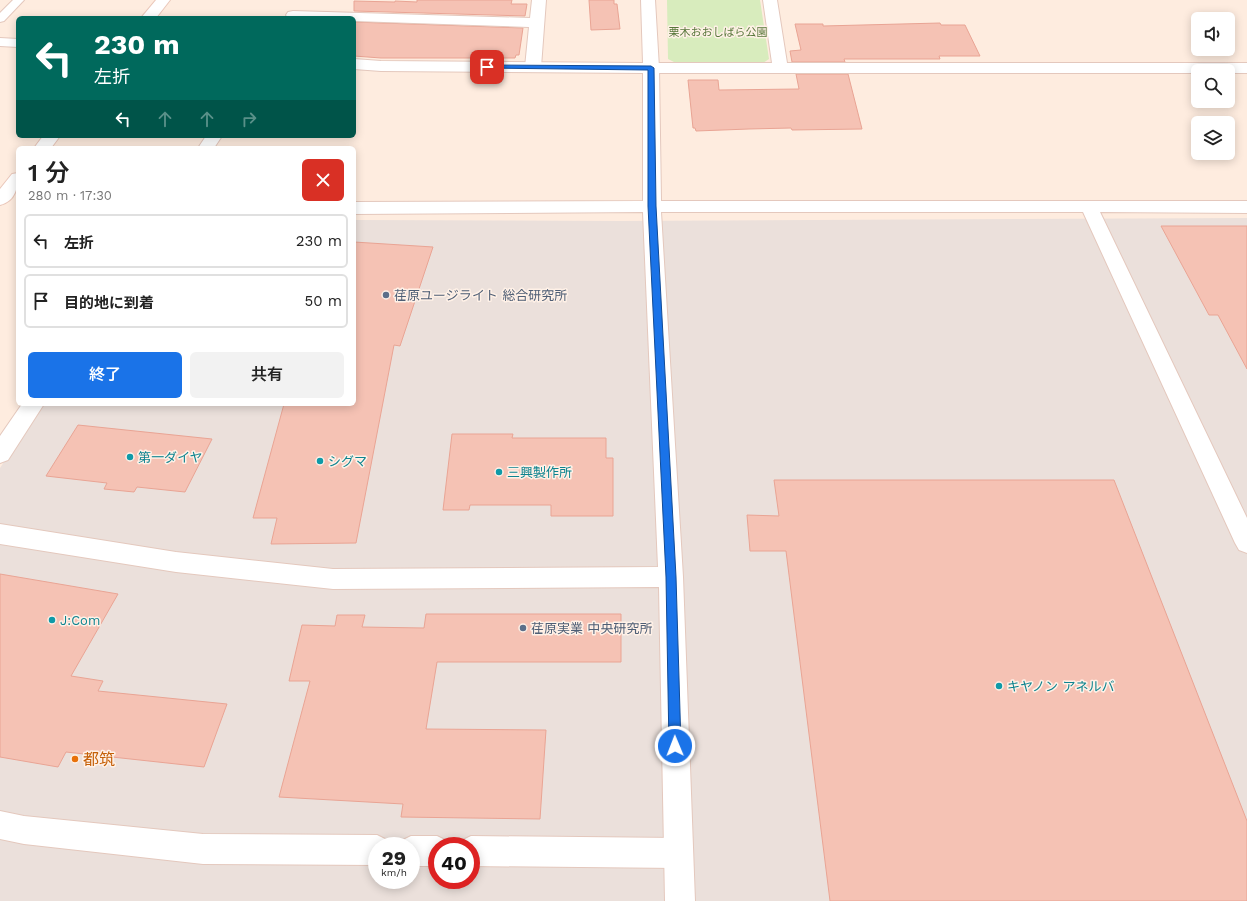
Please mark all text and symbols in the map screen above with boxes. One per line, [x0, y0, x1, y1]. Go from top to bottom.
map controls [1191, 12, 1235, 160]
button: sound [1191, 12, 1235, 56]
park label: 栗木おおしばら公園 [669, 26, 768, 39]
text: 230 m [94, 28, 180, 61]
icon: left [28, 32, 80, 84]
pin [470, 50, 504, 84]
icon: arrive [476, 56, 498, 78]
button: search [1191, 64, 1235, 108]
text: 左折 [94, 66, 130, 87]
icon: left [112, 108, 134, 130]
icon: ahead [154, 108, 176, 130]
icon: ahead [196, 108, 218, 130]
icon: right [238, 108, 260, 130]
button: layers [1191, 116, 1235, 160]
text: 1 分 [28, 159, 69, 187]
button: close [302, 159, 344, 201]
text: 280 m · 17:30 [28, 188, 112, 203]
icon: left [30, 230, 52, 252]
text: 230 m [296, 232, 342, 250]
text: 左折 [64, 234, 94, 252]
place label: 荏原ユージライト 総合研究所 [394, 288, 567, 303]
icon: arrive [30, 290, 52, 312]
marker: 荏原ユージライト 総合研究所 [381, 290, 391, 300]
text: 50 m [305, 292, 342, 310]
text: 目的地に到着 [64, 294, 154, 312]
button: 終了 [28, 352, 182, 398]
button: 共有 [190, 352, 344, 398]
place label: 第一ダイヤ [138, 450, 203, 465]
marker: 第一ダイヤ [125, 452, 135, 462]
place label: シグマ [328, 454, 367, 469]
marker: シグマ [315, 456, 325, 466]
place label: 三興製作所 [507, 465, 572, 480]
marker: 三興製作所 [494, 467, 504, 477]
place label: J:Com [60, 613, 100, 628]
marker: J:Com [47, 615, 57, 625]
place label: 荏原実業 中央研究所 [531, 621, 652, 636]
marker: 荏原実業 中央研究所 [518, 623, 528, 633]
place label: キヤノン アネルバ [1007, 679, 1114, 694]
marker: キヤノン アネルバ [994, 681, 1004, 691]
position arrow [654, 725, 696, 767]
place label: 都筑 [83, 750, 115, 769]
marker: 都筑 [70, 754, 80, 764]
speed limit sign: 40 [428, 837, 480, 889]
text: 29 [382, 846, 406, 870]
text: km/h [381, 867, 407, 878]

